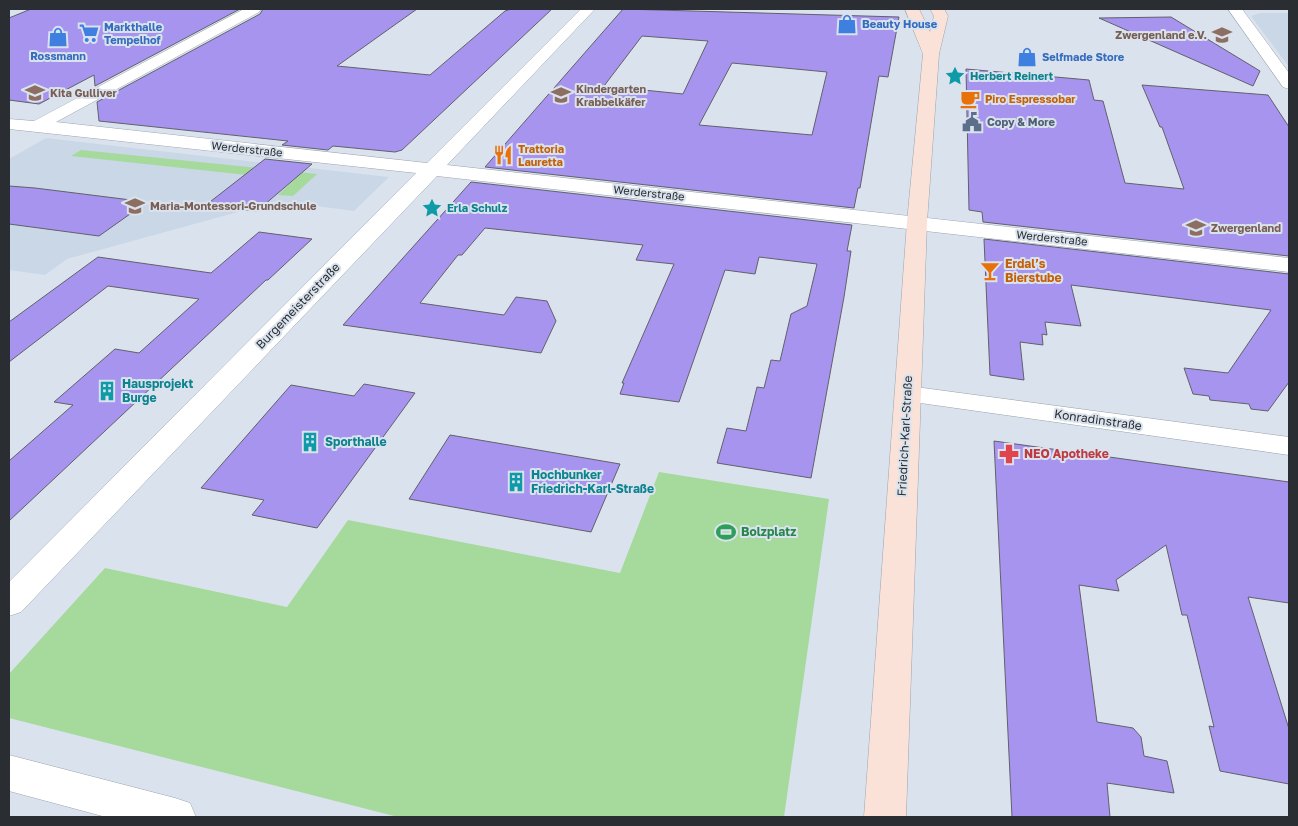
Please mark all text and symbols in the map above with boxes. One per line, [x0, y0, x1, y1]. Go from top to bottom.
shop icon: Beauty House [836, 13, 858, 35]
place label: Beauty House [862, 17, 938, 30]
place label: Markthalle Tempelhof [104, 20, 163, 46]
supermarket icon: Markthalle Tempelhof [78, 22, 100, 44]
school or university icon: Zwergenland e.V. [1211, 24, 1233, 46]
shop icon: Rossmann [47, 26, 69, 48]
place label: Zwergenland e.V. [1115, 28, 1207, 41]
shop icon: Selfmade Store [1016, 46, 1038, 68]
place label: Rossmann [30, 49, 86, 62]
place label: Selfmade Store [1042, 50, 1125, 63]
place icon: Herbert Reinert [944, 65, 966, 87]
place label: Herbert Reinert [970, 69, 1054, 82]
school or university icon: Kita Gulliver [24, 82, 46, 104]
place label: Kindergarten Krabbelkäfer [576, 82, 647, 108]
school or university icon: Kindergarten Krabbelkäfer [550, 84, 572, 106]
place label: Kita Gulliver [50, 86, 117, 99]
cafe icon: Piro Espressobar [959, 88, 981, 110]
place label: Piro Espressobar [985, 92, 1076, 105]
public building icon: Copy & More [961, 111, 983, 133]
place label: Copy & More [987, 115, 1055, 128]
street label: Werderstraße [211, 138, 283, 159]
place label: Trattoria Lauretta [518, 142, 564, 168]
restaurant icon: Trattoria Lauretta [492, 144, 514, 166]
street label: Werderstraße [613, 182, 685, 203]
school or university icon: Maria-Montessori-Grundschule [124, 195, 146, 217]
place icon: Erla Schulz [421, 197, 443, 219]
place label: Maria-Montessori-Grundschule [150, 199, 317, 212]
place label: Erla Schulz [447, 201, 508, 214]
school or university icon: Zwergenland [1185, 217, 1207, 239]
place label: Zwergenland [1211, 221, 1281, 234]
street label: Werderstraße [1016, 227, 1088, 248]
place label: Erdal’s Bierstube [1005, 256, 1062, 285]
street label: Burgemeisterstraße [253, 259, 343, 352]
bar icon: Erdal’s Bierstube [979, 260, 1001, 282]
street label: Friedrich-Karl-Straße [894, 375, 915, 497]
place label: Hausprojekt Burge [122, 376, 194, 405]
building icon: Hausprojekt Burge [96, 380, 118, 402]
street label: Konradinstraße [1053, 406, 1143, 433]
building icon: Sporthalle [299, 431, 321, 453]
place label: Sporthalle [325, 434, 387, 449]
pharmacy icon: NEO Apotheke [998, 443, 1020, 465]
place label: NEO Apotheke [1024, 446, 1109, 461]
place label: Hochbunker Friedrich-Karl-Straße [531, 467, 654, 496]
building icon: Hochbunker Friedrich-Karl-Straße [505, 471, 527, 493]
sports icon: Bolzplatz [715, 521, 737, 543]
place label: Bolzplatz [741, 524, 796, 539]

